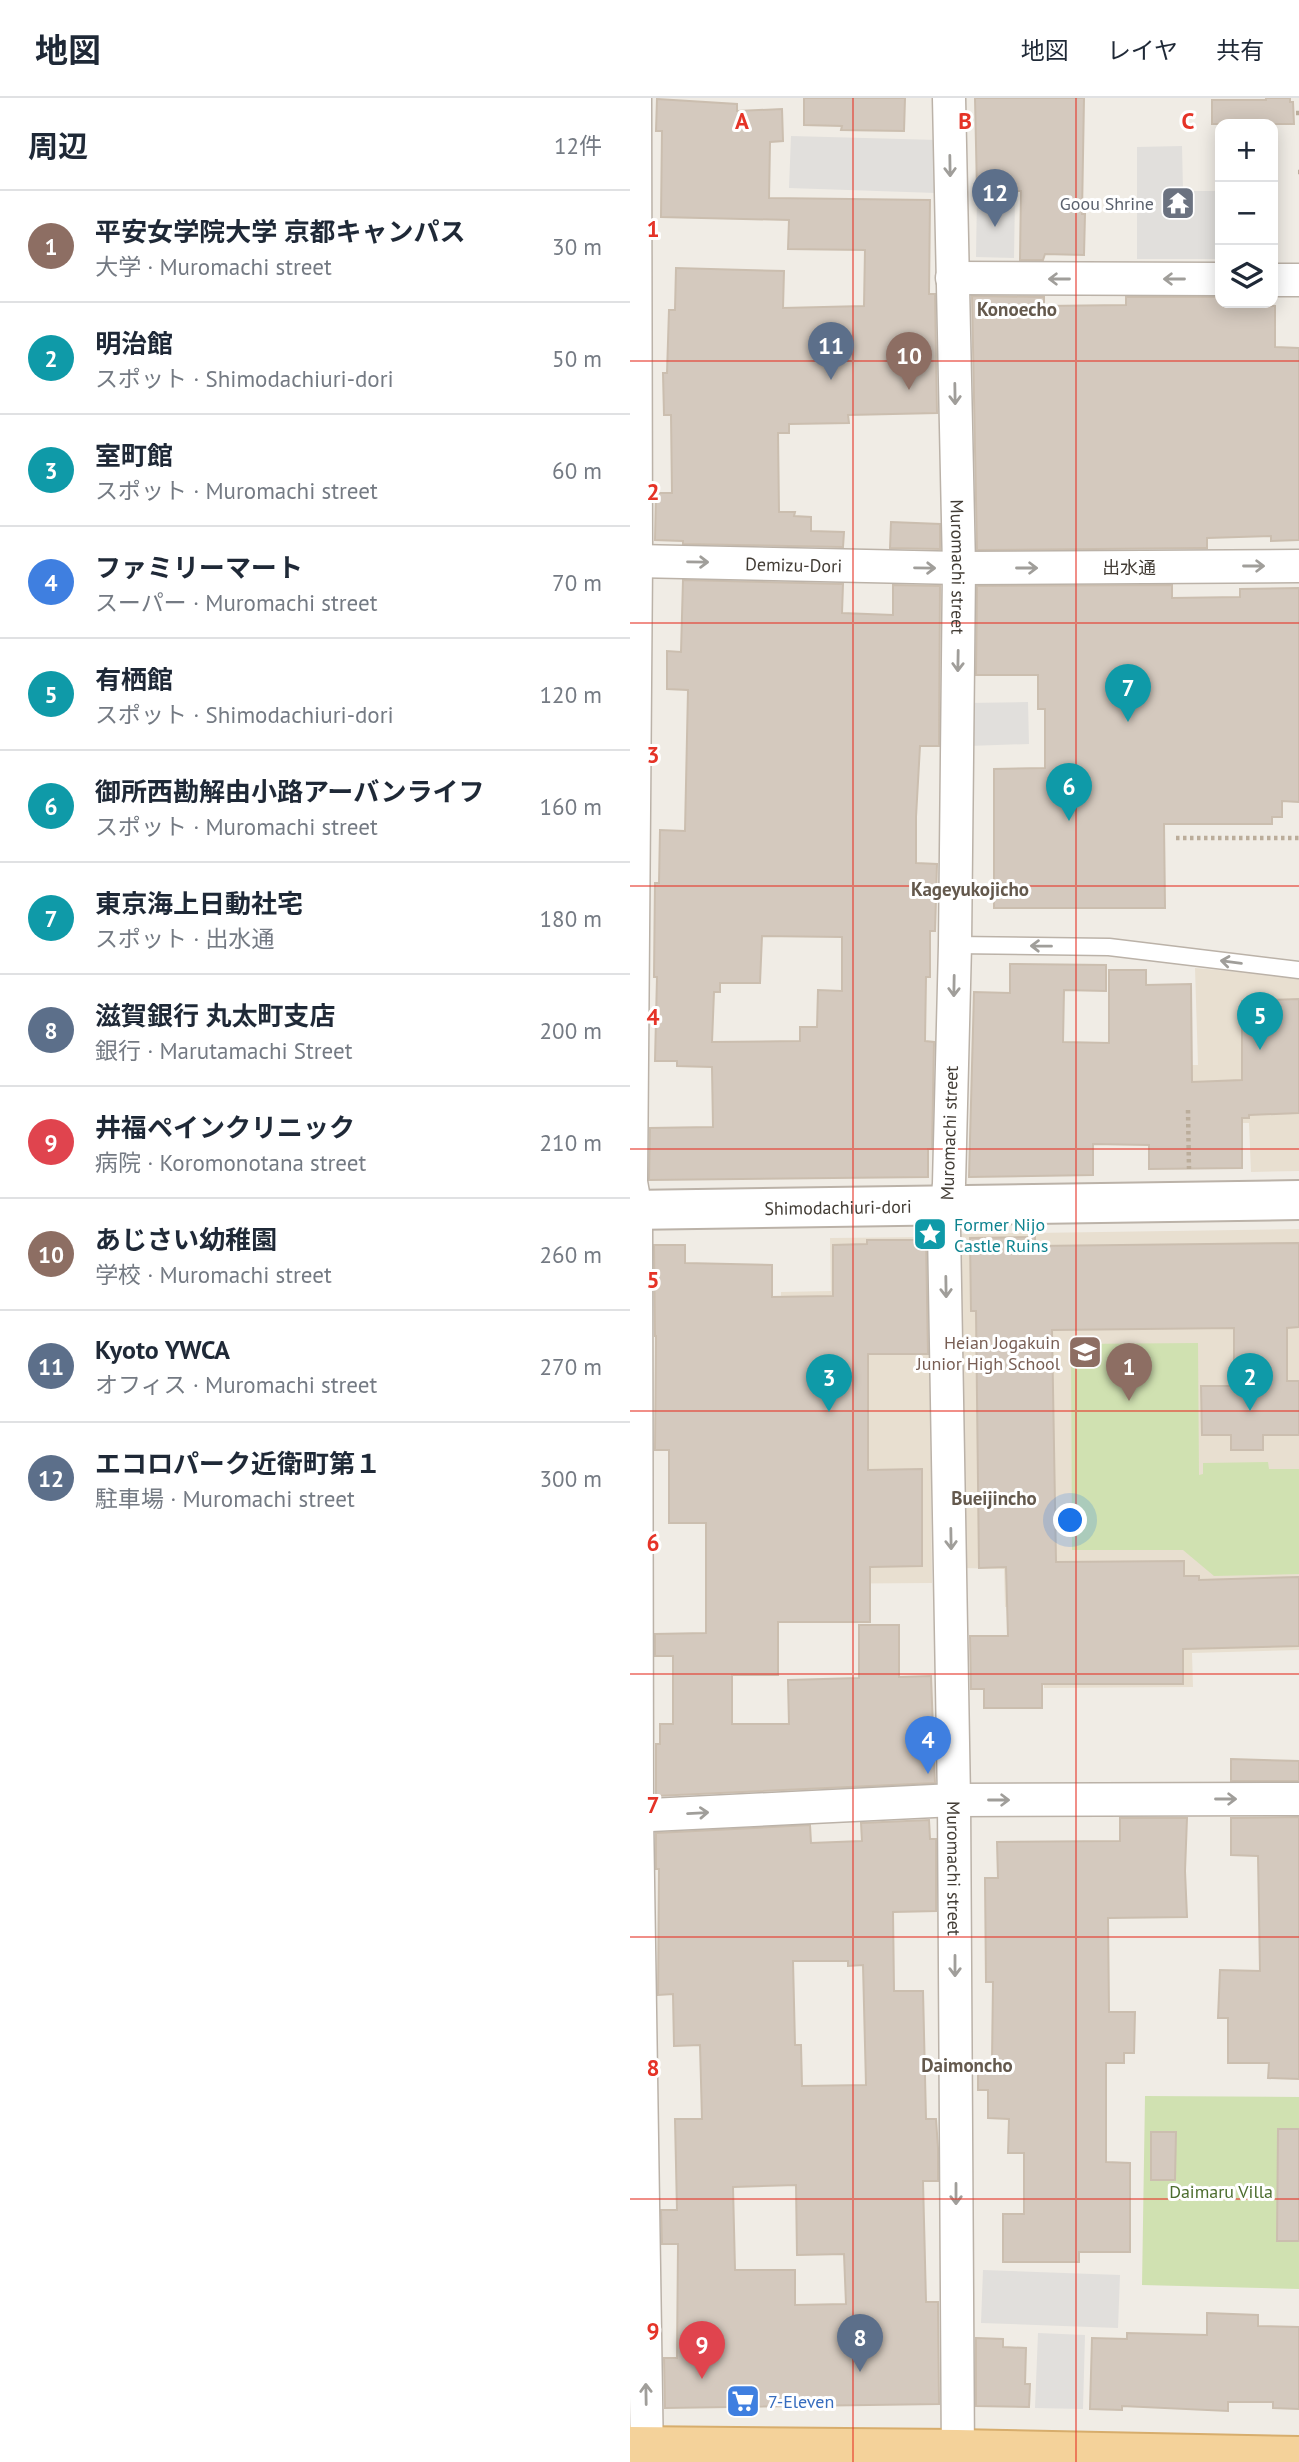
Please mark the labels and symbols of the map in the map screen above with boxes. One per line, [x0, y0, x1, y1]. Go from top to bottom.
text: A [735, 106, 749, 135]
text: B [958, 106, 972, 135]
text: C [1182, 106, 1195, 135]
one-way arrow [943, 154, 957, 177]
pin: 12 [972, 169, 1018, 227]
temple icon: Goou Shrine [1159, 184, 1197, 222]
place label: Goou Shrine [1060, 192, 1154, 215]
text: 1 [646, 214, 660, 243]
one-way arrow [1048, 272, 1071, 286]
one-way arrow [1163, 272, 1186, 286]
district label: Konoecho [977, 297, 1057, 321]
pin: 11 [808, 322, 854, 380]
pin: 10 [886, 332, 932, 390]
one-way arrow [948, 382, 961, 405]
text: 2 [646, 477, 660, 506]
street label: Muromachi street [946, 499, 971, 634]
street label: Demizu-Dori [745, 552, 842, 577]
one-way arrow [686, 556, 709, 569]
street label: 出水通 [1102, 556, 1156, 579]
one-way arrow [1243, 559, 1266, 573]
one-way arrow [914, 561, 937, 574]
one-way arrow [1015, 561, 1038, 575]
one-way arrow [951, 649, 965, 672]
pin: 7 [1105, 664, 1151, 722]
text: 3 [646, 740, 660, 769]
pin: 6 [1046, 763, 1092, 821]
district label: Kageyukojicho [911, 877, 1029, 901]
one-way arrow [1029, 939, 1052, 953]
one-way arrow [1220, 956, 1243, 969]
one-way arrow [947, 975, 960, 998]
pin: 5 [1237, 992, 1283, 1050]
text: 4 [646, 1002, 660, 1031]
street label: Muromachi street [935, 1065, 963, 1201]
street label: Shimodachiuri-dori [764, 1194, 912, 1219]
place label: Former Nijo Castle Ruins [954, 1213, 1048, 1257]
place icon: Former Nijo Castle Ruins [911, 1215, 949, 1253]
text: 5 [646, 1265, 660, 1294]
one-way arrow [939, 1275, 952, 1298]
place label: Heian Jogakuin Junior High School [916, 1331, 1061, 1375]
school or university icon: Heian Jogakuin Junior High School [1066, 1333, 1104, 1371]
pin: 1 [1106, 1343, 1152, 1401]
pin: 2 [1227, 1353, 1273, 1411]
pin: 3 [806, 1354, 852, 1412]
district label: Bueijincho [951, 1486, 1037, 1510]
your location [1053, 1503, 1087, 1537]
one-way arrow [944, 1527, 958, 1550]
text: 6 [646, 1528, 660, 1557]
pin: 4 [905, 1716, 951, 1774]
text: 7 [646, 1790, 660, 1819]
one-way arrow [1215, 1792, 1238, 1806]
one-way arrow [987, 1793, 1010, 1807]
street label: Muromachi street [943, 1801, 966, 1936]
one-way arrow [686, 1806, 709, 1819]
one-way arrow [948, 1955, 962, 1978]
text: 8 [646, 2053, 660, 2082]
district label: Daimoncho [921, 2053, 1013, 2077]
park label: Daimaru Villa [1169, 2180, 1273, 2203]
one-way arrow [949, 2182, 963, 2205]
pin: 8 [837, 2314, 883, 2372]
text: 9 [646, 2316, 660, 2345]
pin: 9 [679, 2321, 725, 2379]
supermarket icon: 7-Eleven [724, 2382, 762, 2420]
one-way arrow [639, 2383, 653, 2406]
place label: 7-Eleven [768, 2390, 834, 2413]

